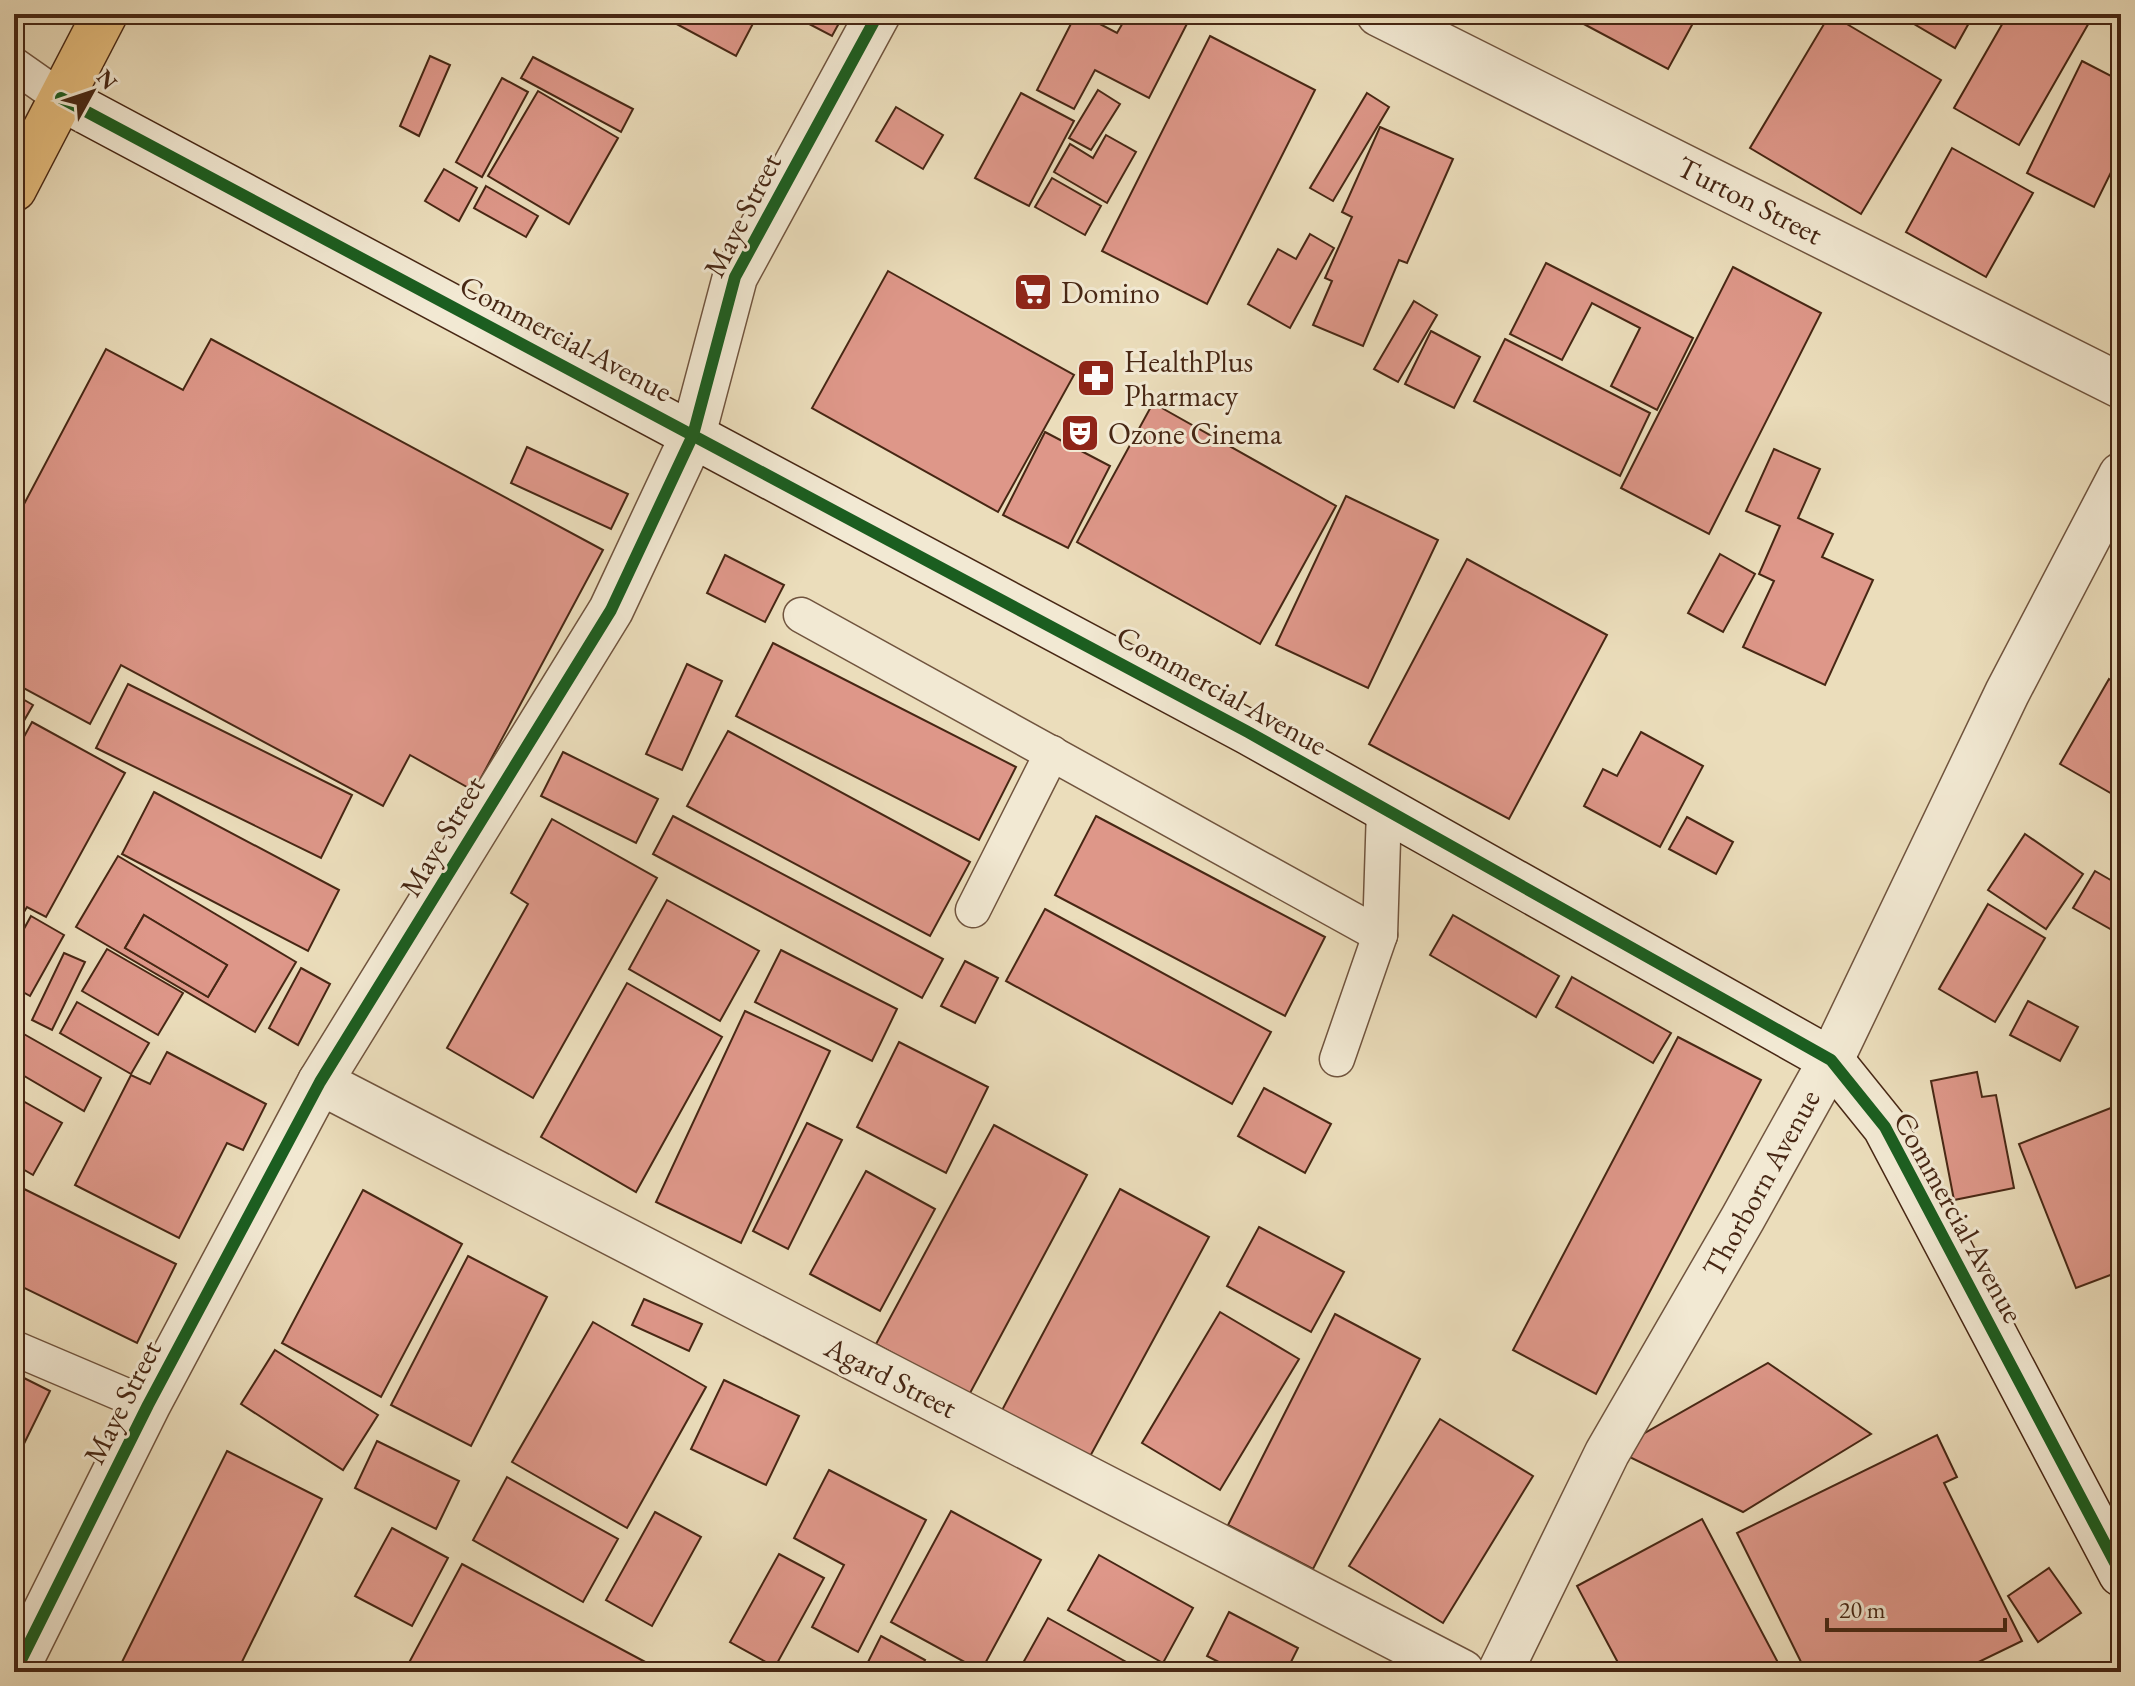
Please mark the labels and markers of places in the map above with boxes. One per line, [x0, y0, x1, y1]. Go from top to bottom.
supermarket icon: Domino [1012, 271, 1054, 313]
place label: Domino [1061, 273, 1160, 312]
place label: HealthPlus Pharmacy [1124, 342, 1253, 415]
pharmacy icon: HealthPlus Pharmacy [1075, 357, 1117, 399]
theatre icon: Ozone Cinema [1059, 412, 1101, 454]
place label: Ozone Cinema [1108, 414, 1282, 453]

